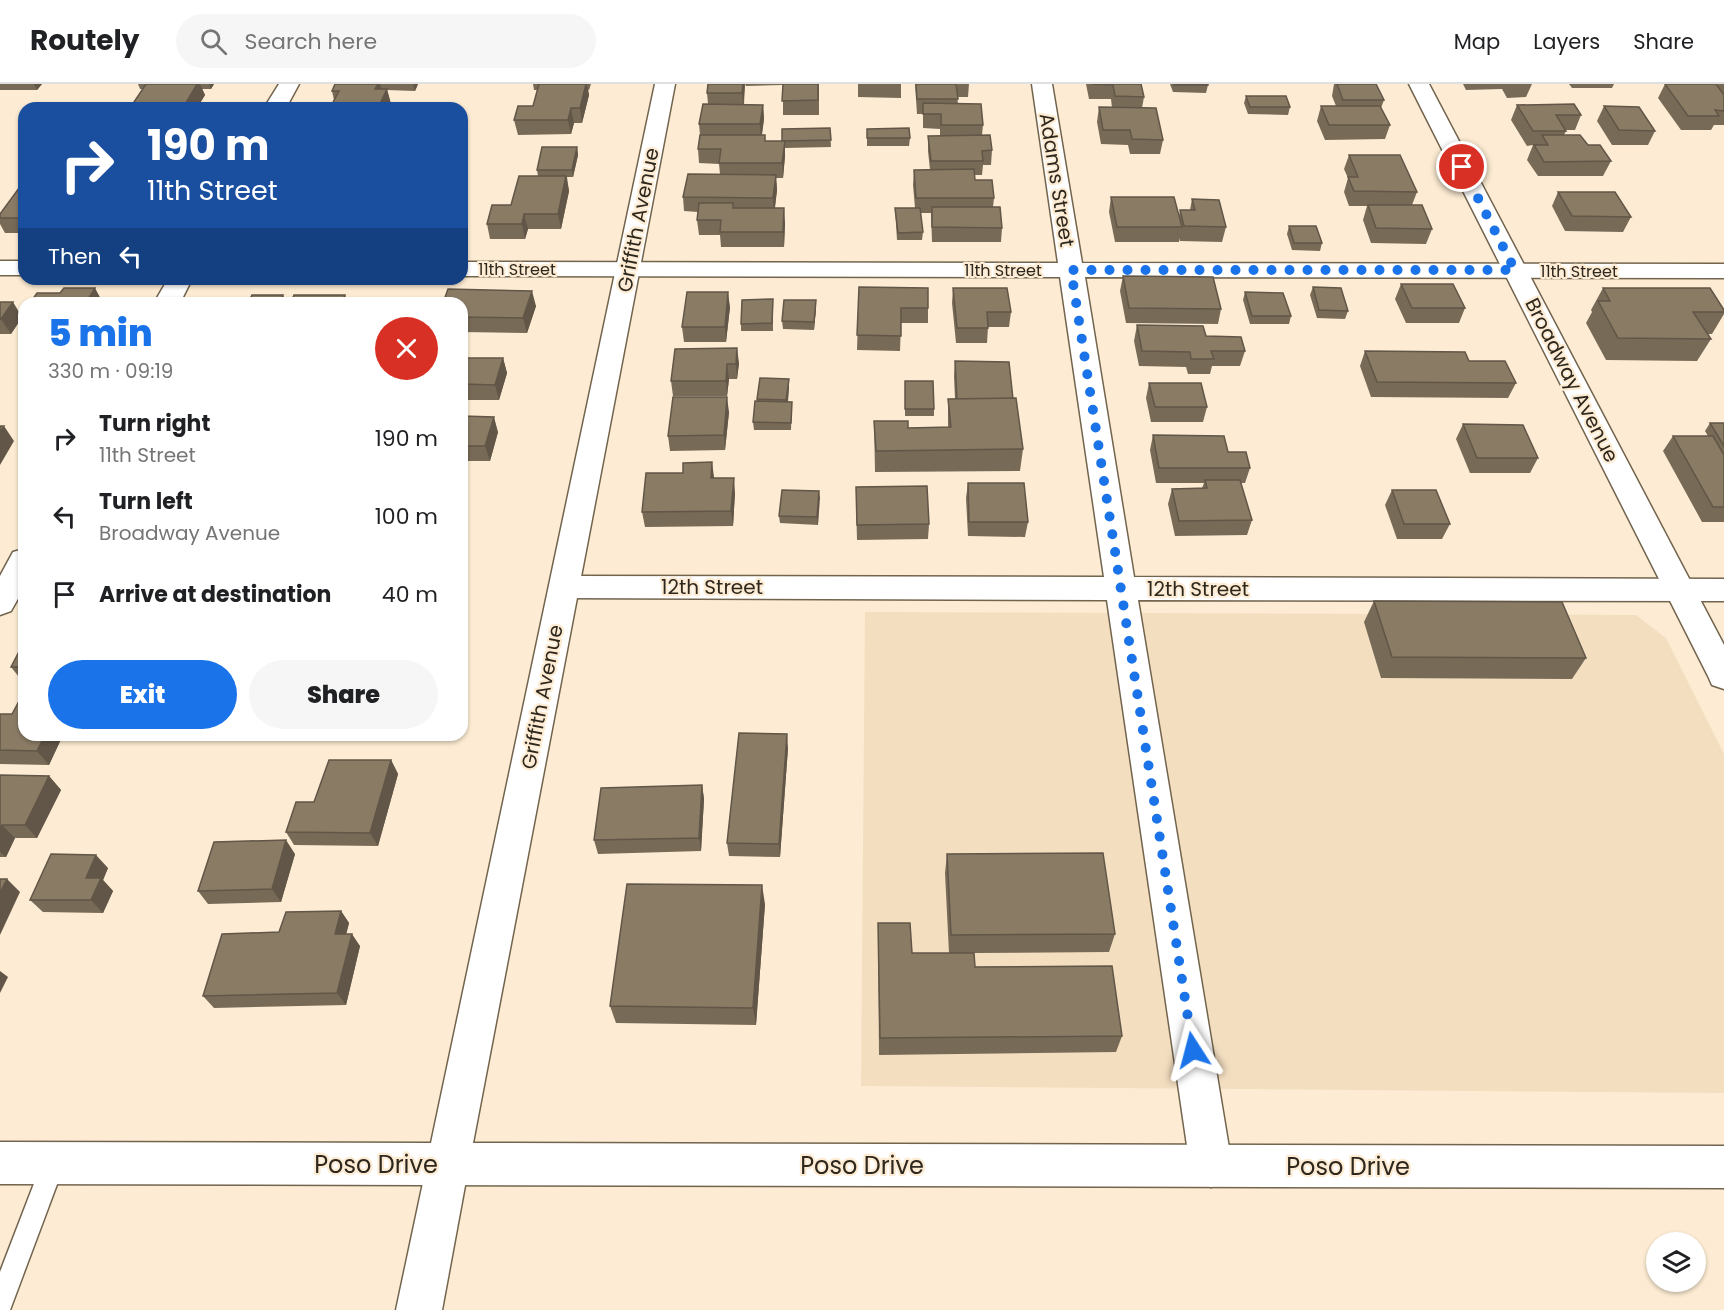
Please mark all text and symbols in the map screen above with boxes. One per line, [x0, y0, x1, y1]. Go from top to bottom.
search box [176, 14, 596, 68]
text: Routely [30, 21, 140, 60]
icon: search [197, 25, 230, 58]
text: Search here [245, 26, 377, 57]
text: Map [1454, 27, 1500, 56]
text: Layers [1533, 27, 1600, 56]
text: Share [1633, 27, 1694, 56]
street label: Adams Street [1033, 111, 1081, 249]
text: 190 m [147, 116, 269, 175]
icon: right [48, 126, 126, 204]
pin [1436, 141, 1487, 192]
street label: Griffith Avenue [610, 145, 666, 295]
icon: arrive [1445, 150, 1478, 183]
text: 11th Street [147, 172, 278, 209]
icon: left [114, 240, 147, 273]
text: Then [48, 241, 102, 272]
street label: 11th Street [478, 258, 556, 281]
street label: 11th Street [964, 259, 1042, 282]
street label: 11th Street [1540, 260, 1618, 283]
street label: Broadway Avenue [1518, 293, 1626, 467]
text: 5 min [48, 308, 153, 359]
button: close [375, 317, 438, 380]
text: 330 m · 09:19 [48, 357, 173, 385]
text: Turn right [99, 408, 210, 439]
icon: right [48, 422, 81, 455]
text: 190 m [375, 423, 438, 454]
text: 11th Street [99, 441, 196, 469]
text: Turn left [99, 486, 193, 517]
icon: left [48, 500, 81, 533]
text: 100 m [375, 501, 438, 532]
text: Broadway Avenue [99, 519, 280, 547]
street label: 12th Street [661, 573, 763, 601]
street label: 12th Street [1147, 575, 1249, 603]
icon: arrive [48, 578, 81, 611]
text: Arrive at destination [99, 579, 331, 610]
text: 40 m [382, 579, 438, 610]
street label: Griffith Avenue [514, 622, 570, 772]
button: Exit [48, 660, 237, 729]
button: Share [249, 660, 438, 729]
position arrow [1161, 1018, 1225, 1082]
street label: Poso Drive [314, 1148, 438, 1181]
street label: Poso Drive [800, 1149, 924, 1182]
street label: Poso Drive [1286, 1150, 1410, 1183]
map controls [1646, 1232, 1706, 1292]
button: layers [1646, 1232, 1706, 1292]

